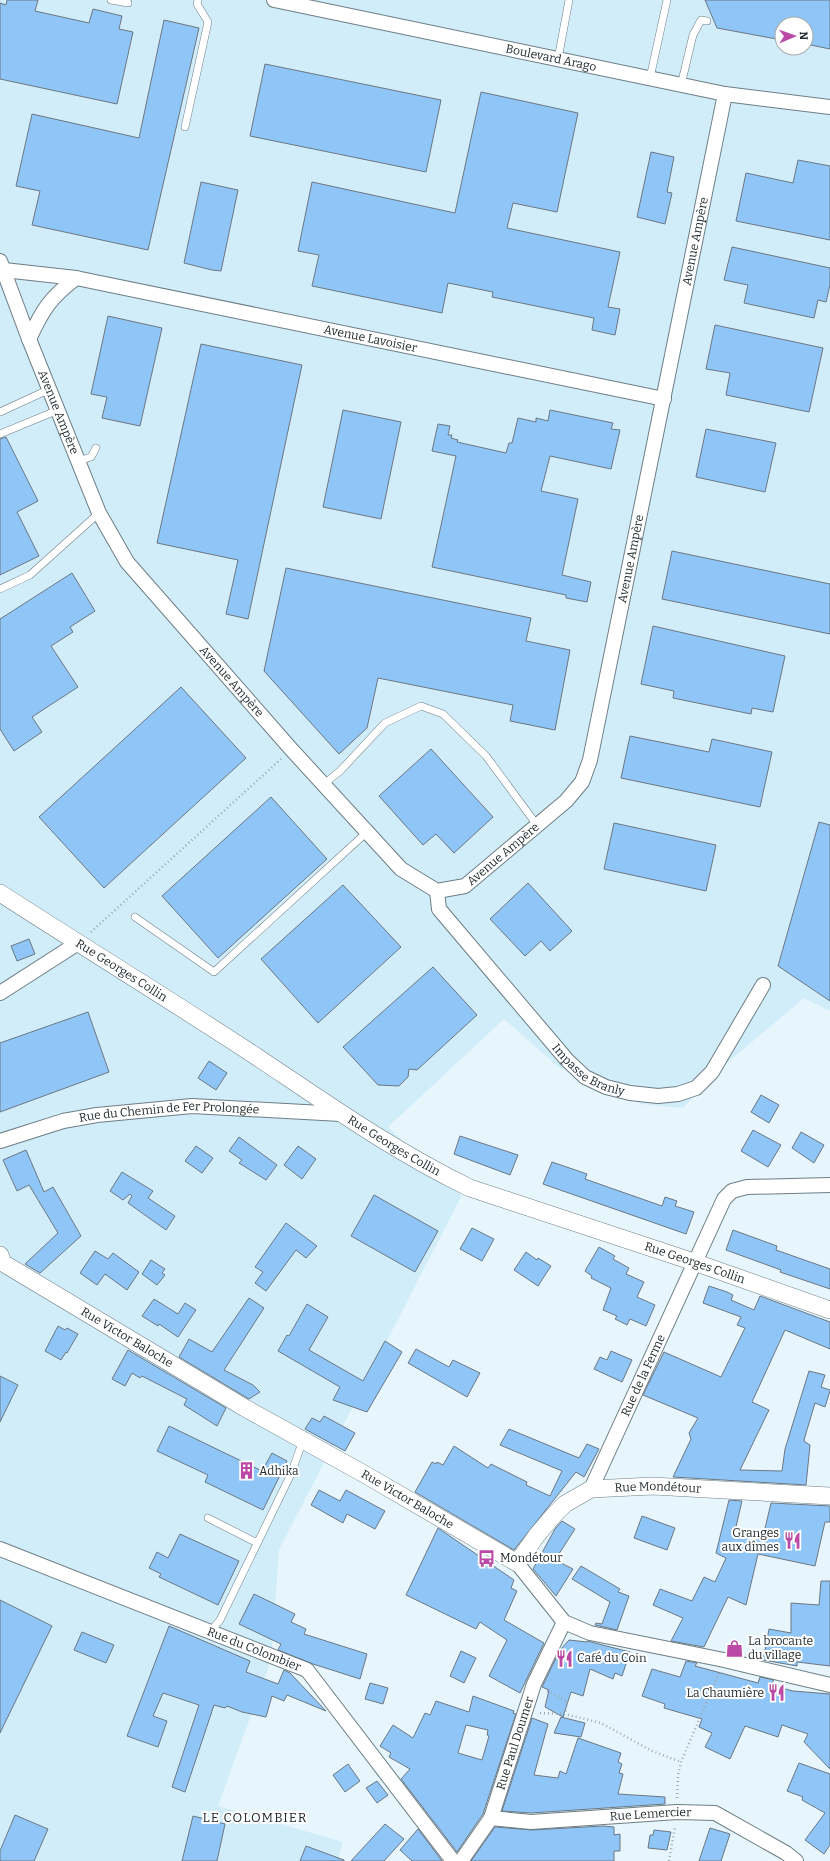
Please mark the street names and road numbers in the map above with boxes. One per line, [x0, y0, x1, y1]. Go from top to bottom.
street label: Boulevard Arago [504, 41, 598, 74]
street label: Avenue Ampère [679, 196, 711, 287]
street label: Avenue Lavoisier [322, 322, 419, 355]
street label: Avenue Ampère [35, 368, 82, 456]
street label: Avenue Ampère [615, 513, 647, 604]
street label: Avenue Ampère [197, 643, 267, 720]
street label: Avenue Ampère [464, 820, 542, 888]
street label: Rue Georges Collin [73, 936, 170, 1004]
street label: Impasse Branly [549, 1041, 627, 1099]
street label: Rue du Chemin de Fer Prolongée [78, 1099, 260, 1125]
street label: Rue Georges Collin [345, 1112, 443, 1179]
street label: Rue Georges Collin [643, 1239, 747, 1287]
street label: Rue Victor Baloche [78, 1304, 175, 1370]
street label: Rue de la Ferme [618, 1332, 668, 1419]
street label: Rue Victor Baloche [359, 1467, 456, 1532]
street label: Rue Mondétour [614, 1479, 702, 1496]
street label: Rue du Colombier [205, 1624, 304, 1674]
street label: Rue Paul Doumer [493, 1694, 537, 1792]
street label: Rue Lemercier [609, 1805, 692, 1824]

